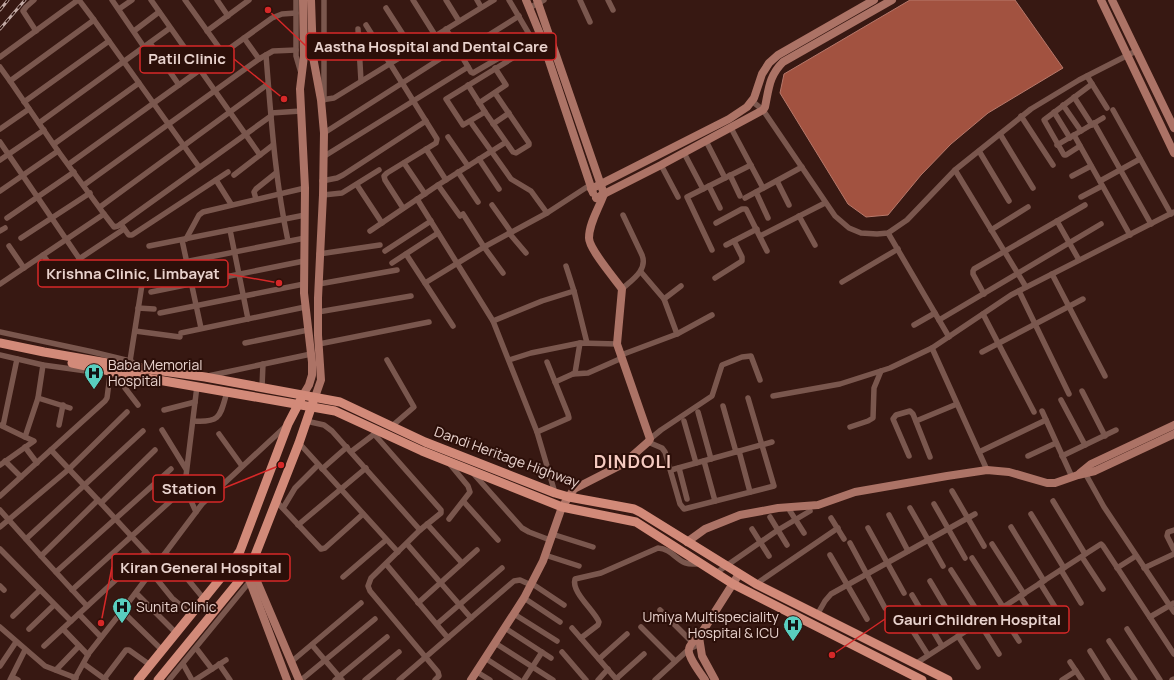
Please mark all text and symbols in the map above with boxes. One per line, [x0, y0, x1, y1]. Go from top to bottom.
callout: Aastha Hospital and Dental Care [306, 33, 556, 60]
text: Aastha Hospital and Dental Care [314, 36, 548, 57]
callout: Patil Clinic [140, 46, 234, 73]
text: Patil Clinic [148, 48, 226, 69]
callout: Krishna Clinic, Limbayat [38, 260, 228, 287]
text: Krishna Clinic, Limbayat [46, 263, 220, 284]
place label: Baba Memorial Hospital [108, 355, 202, 390]
hospital icon: Baba Memorial Hospital [83, 362, 105, 390]
street label: Dandi Heritage Highway [432, 421, 583, 492]
district label: DINDOLI [594, 449, 672, 473]
callout: Station [153, 475, 224, 502]
text: Station [162, 478, 216, 499]
callout: Kiran General Hospital [112, 554, 290, 581]
text: Kiran General Hospital [120, 557, 282, 578]
hospital icon: Sunita Clinic [111, 596, 133, 624]
place label: Sunita Clinic [136, 597, 217, 616]
callout: Gauri Children Hospital [885, 606, 1069, 633]
place label: Umiya Multispeciality Hospital & ICU [642, 607, 780, 642]
text: Gauri Children Hospital [893, 609, 1061, 630]
hospital icon: Umiya Multispeciality Hospital & ICU [782, 614, 804, 642]

